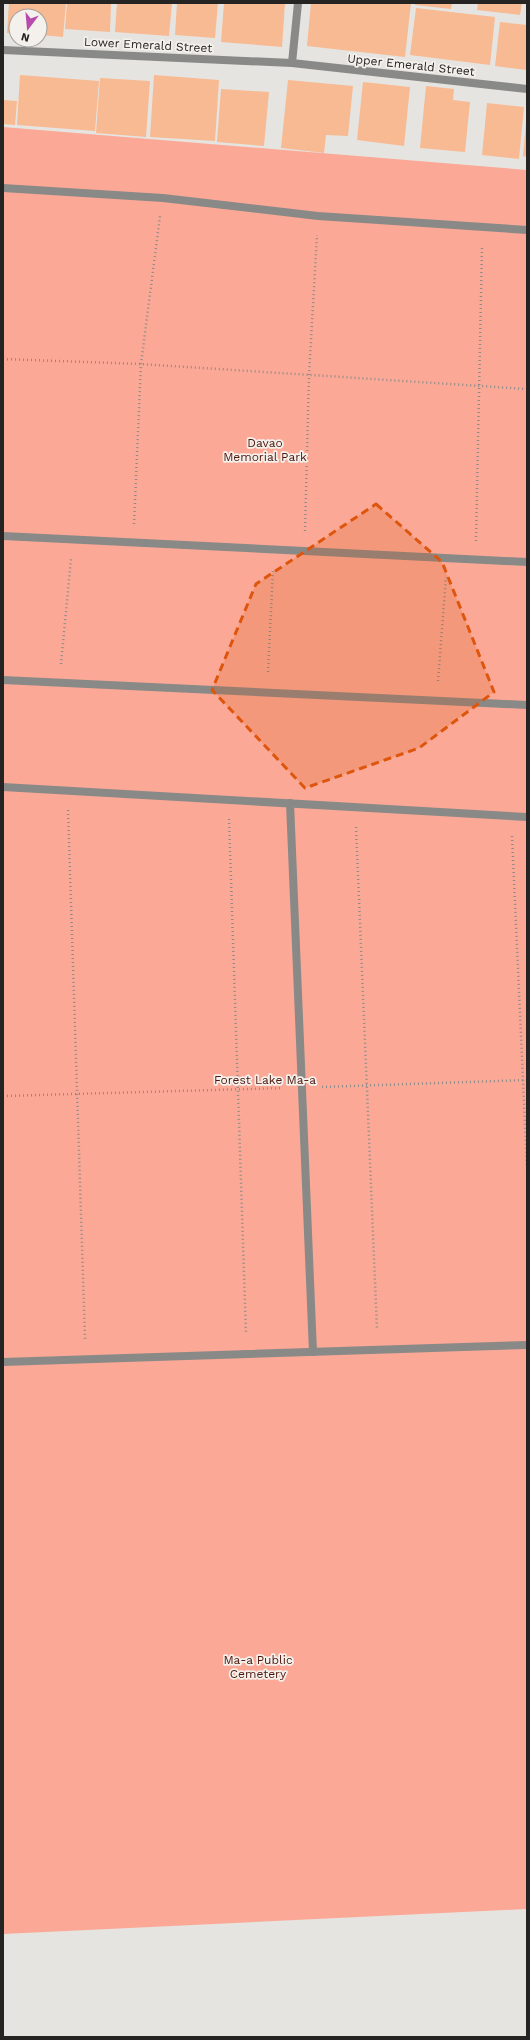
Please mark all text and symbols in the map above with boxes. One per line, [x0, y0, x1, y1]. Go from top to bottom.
north arrow [8, 8, 48, 48]
text: N [20, 30, 31, 45]
street label: Lower Emerald Street [84, 35, 212, 55]
street label: Upper Emerald Street [347, 51, 475, 79]
park label: Davao Memorial Park [223, 436, 307, 464]
park label: Forest Lake Ma-a [214, 1073, 316, 1087]
park label: Ma-a Public Cemetery [223, 1653, 293, 1681]

